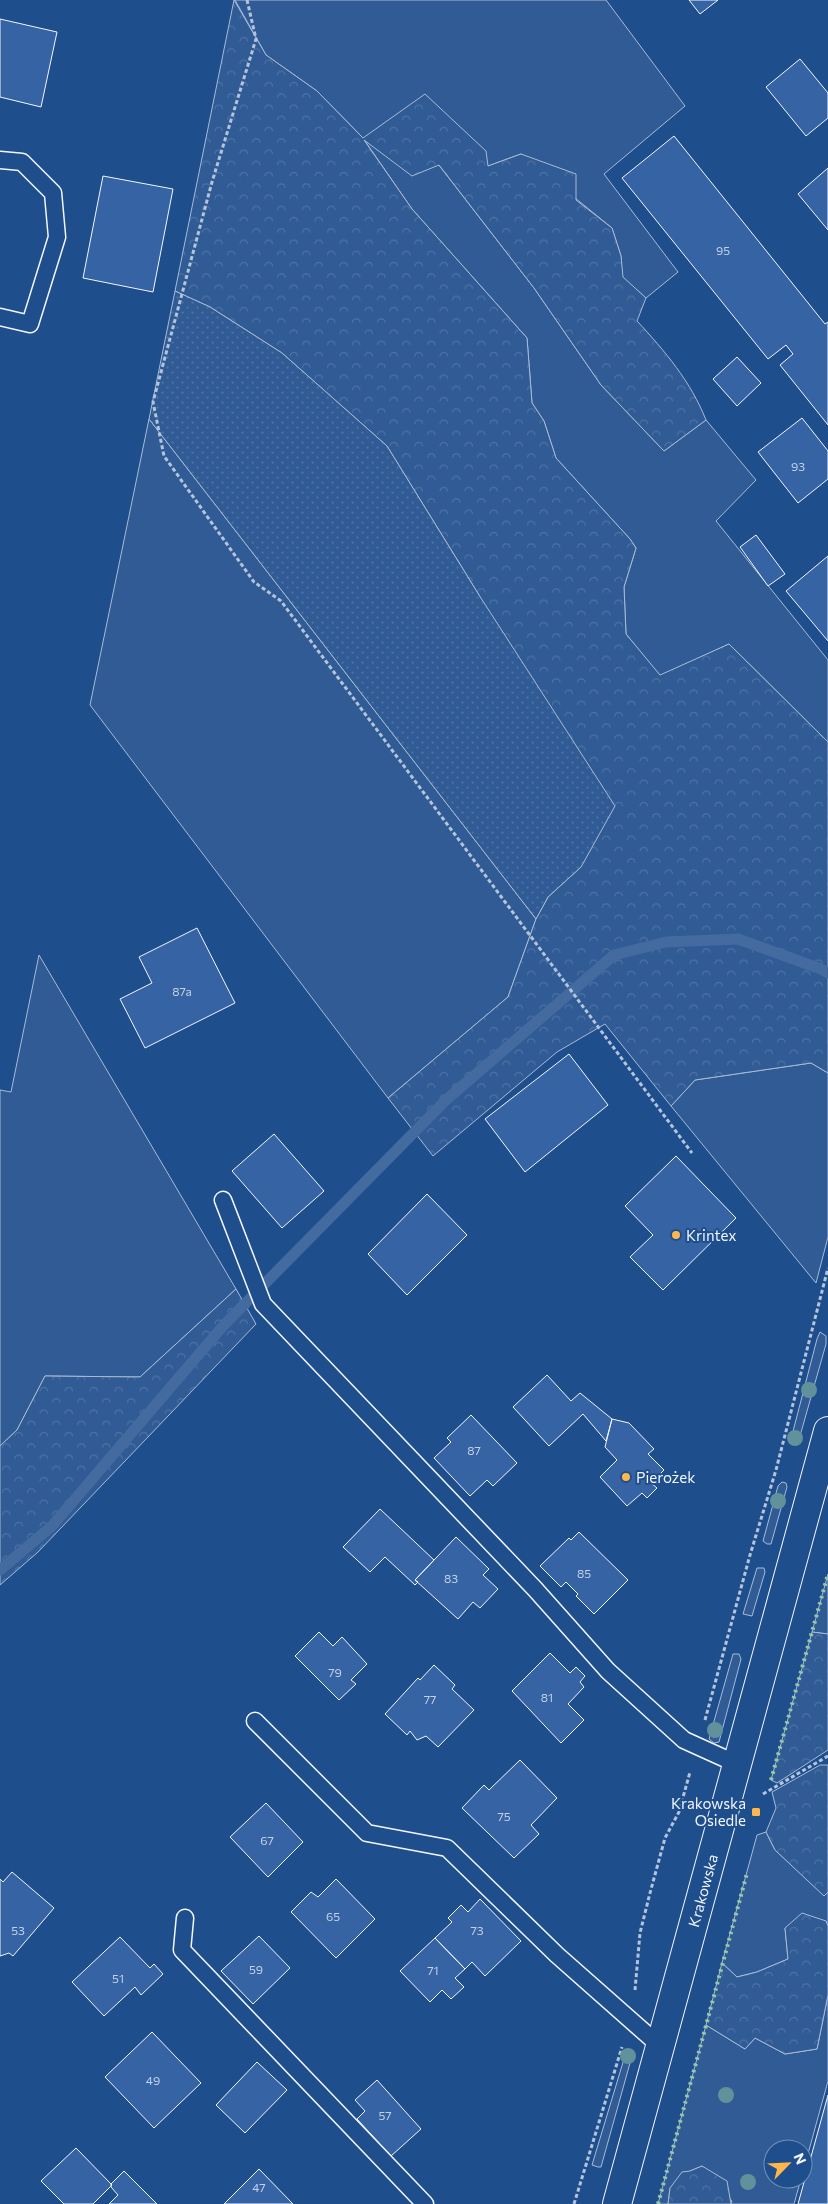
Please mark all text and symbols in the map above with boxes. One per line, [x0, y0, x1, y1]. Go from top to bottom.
house number: 95 [716, 243, 730, 257]
house number: 93 [791, 459, 805, 473]
house number: 87a [172, 984, 192, 998]
place label: Krintex [686, 1226, 736, 1244]
marker: Krintex [670, 1229, 682, 1241]
house number: 87 [467, 1443, 481, 1457]
place label: Pierożek [636, 1468, 695, 1486]
marker: Pierożek [620, 1471, 632, 1483]
house number: 85 [577, 1566, 591, 1580]
house number: 83 [444, 1571, 458, 1585]
house number: 79 [328, 1665, 342, 1679]
house number: 81 [541, 1690, 553, 1704]
house number: 77 [424, 1692, 436, 1706]
place label: Krakowska Osiedle [671, 1794, 746, 1829]
marker: Krakowska Osiedle [750, 1806, 762, 1818]
house number: 75 [497, 1809, 511, 1823]
house number: 67 [260, 1833, 274, 1847]
street label: Krakowska [684, 1852, 721, 1929]
house number: 65 [326, 1909, 340, 1923]
house number: 53 [11, 1923, 25, 1937]
house number: 73 [470, 1923, 484, 1937]
house number: 59 [249, 1962, 263, 1976]
house number: 71 [427, 1963, 439, 1977]
house number: 51 [112, 1971, 124, 1985]
house number: 49 [146, 2073, 160, 2087]
house number: 57 [378, 2108, 392, 2122]
north arrow [763, 2139, 813, 2189]
text: N [790, 2150, 810, 2167]
house number: 47 [252, 2180, 266, 2194]

